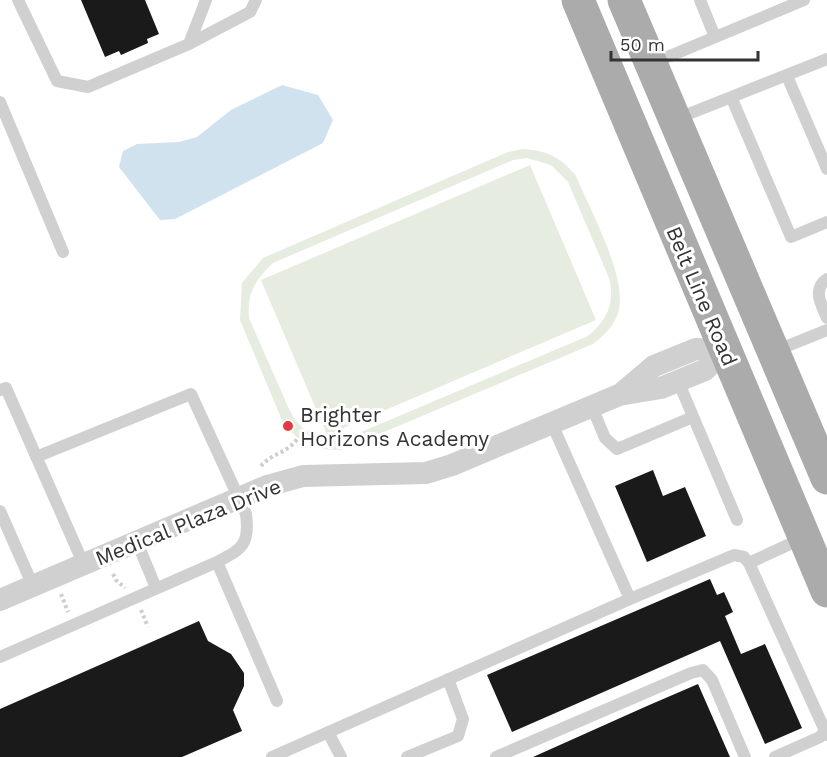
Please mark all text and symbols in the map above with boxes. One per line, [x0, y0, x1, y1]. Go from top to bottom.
scale bar [611, 24, 758, 62]
text: 50 m [620, 34, 665, 55]
street label: Belt Line Road [661, 222, 743, 370]
place label: Brighter Horizons Academy [300, 402, 489, 451]
marker: Brighter Horizons Academy [281, 419, 295, 433]
street label: Medical Plaza Drive [91, 473, 285, 571]

